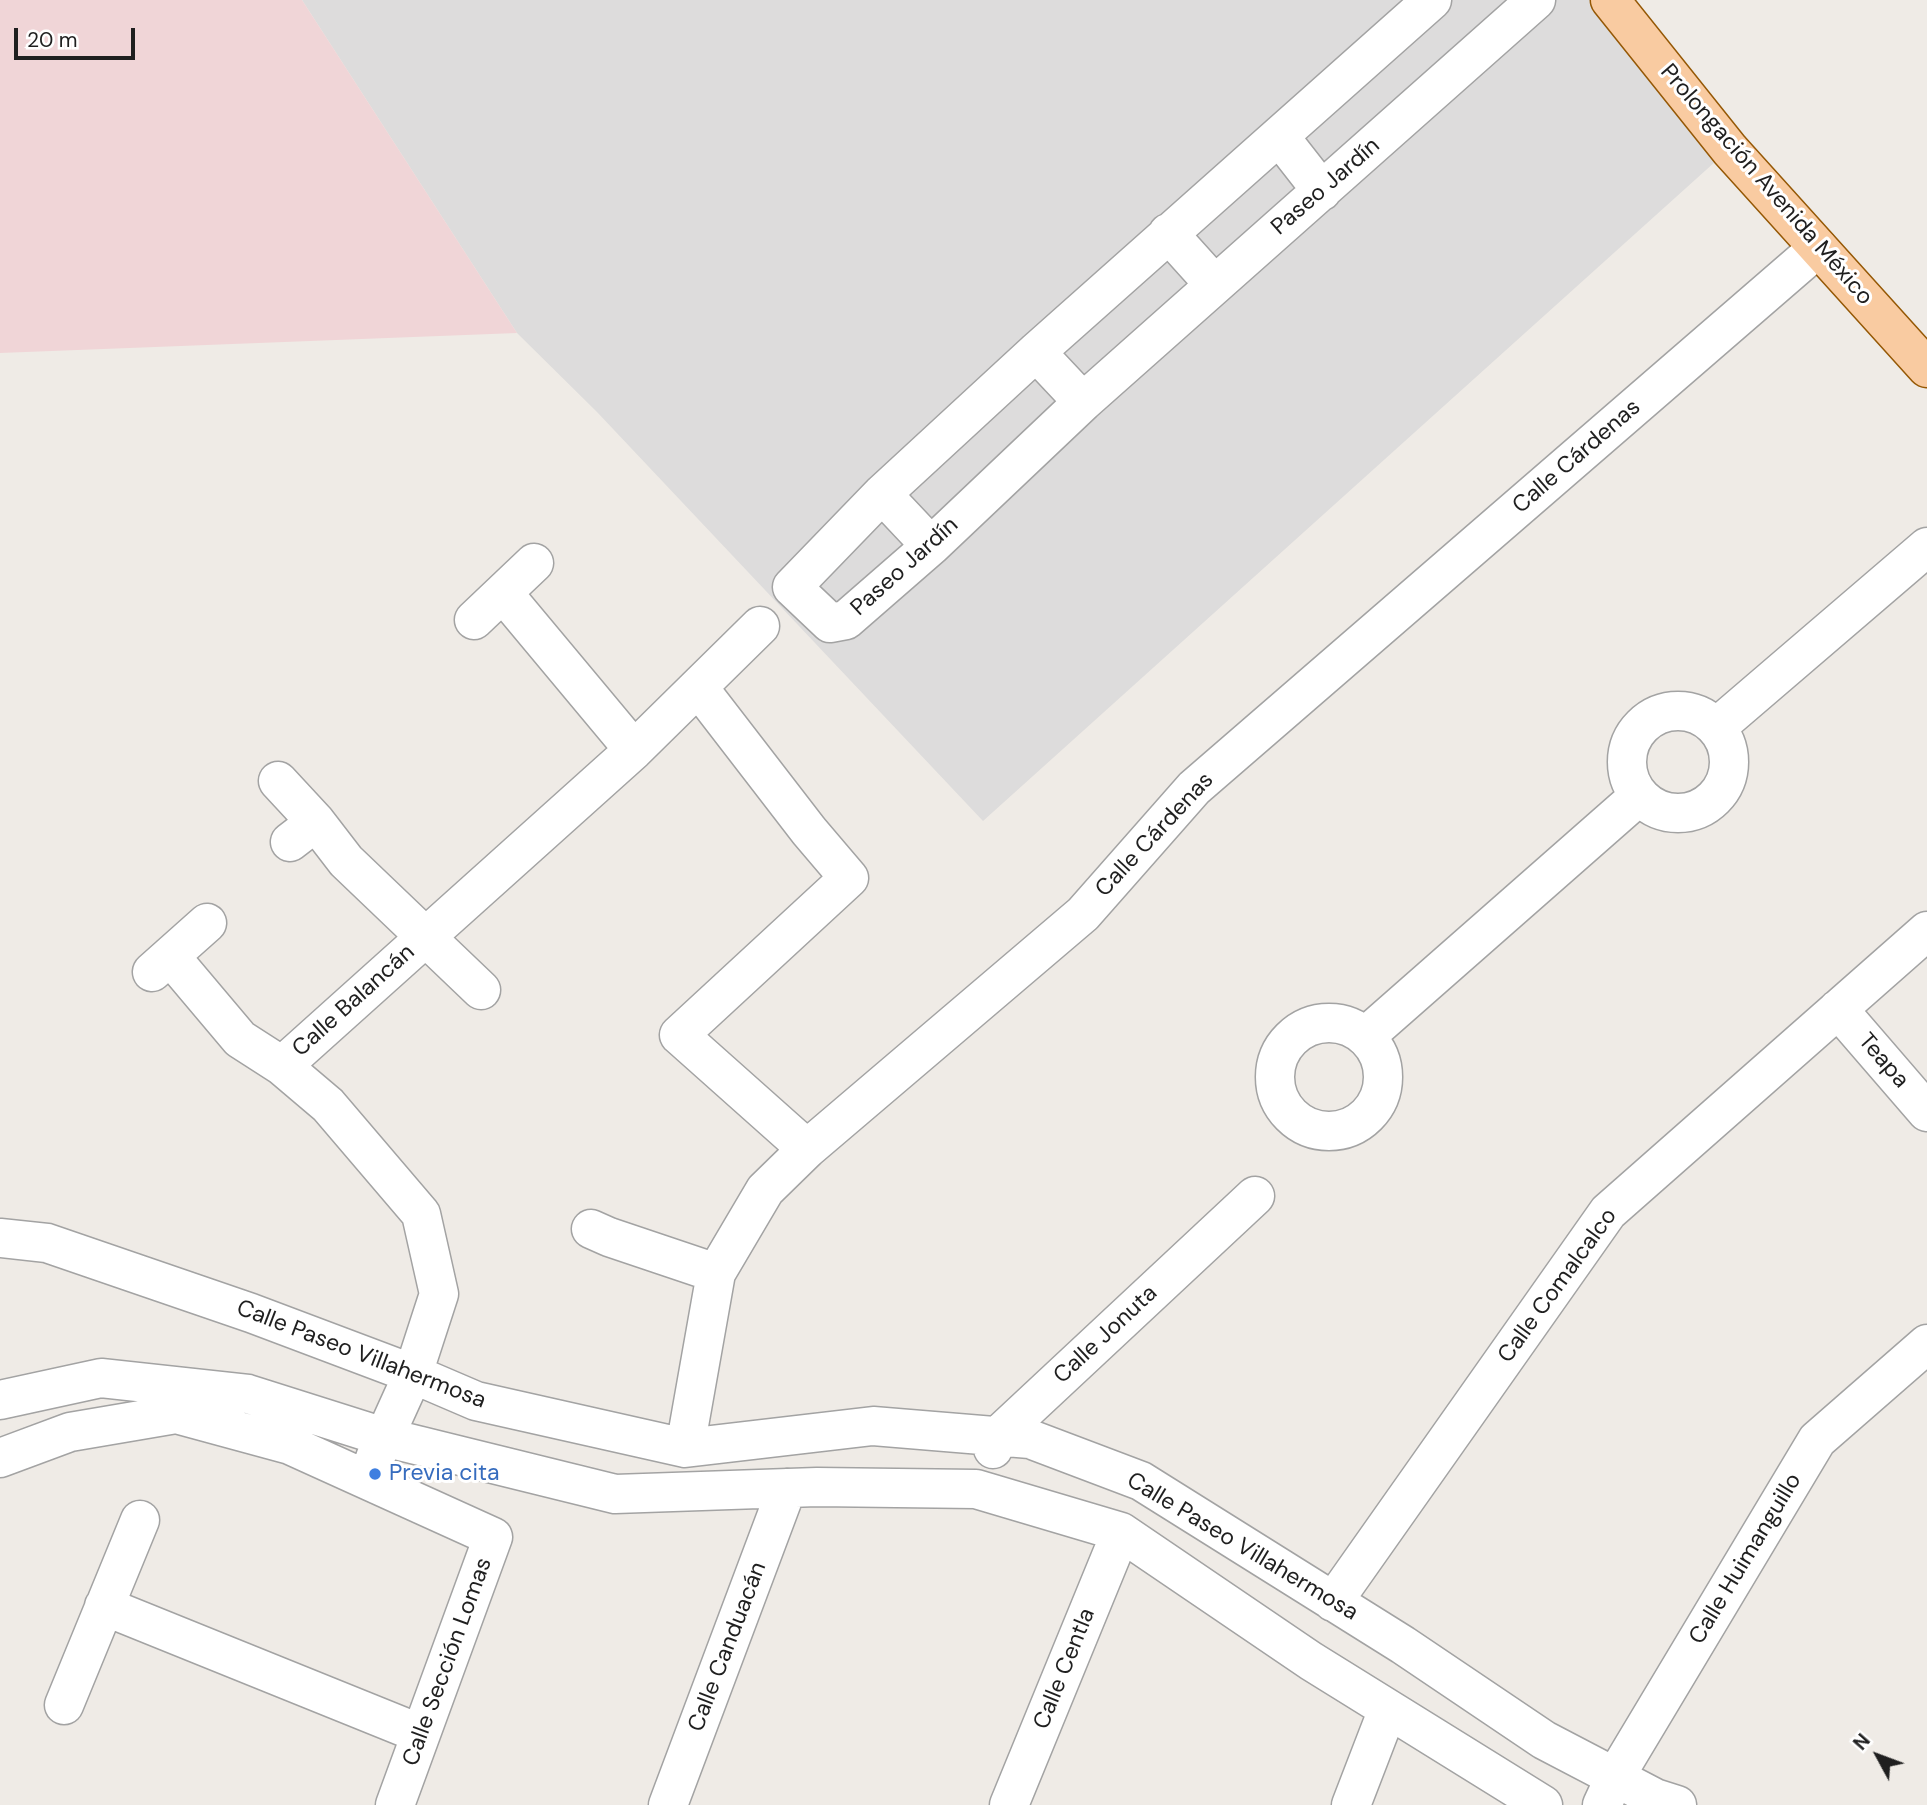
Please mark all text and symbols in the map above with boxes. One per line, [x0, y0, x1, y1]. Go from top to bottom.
scale bar [18, 14, 138, 58]
text: 20 m [27, 26, 78, 54]
street label: Prolongación Avenida México [1654, 59, 1878, 311]
street label: Paseo Jardín [1266, 132, 1386, 242]
street label: Calle Cárdenas [1507, 394, 1647, 520]
street label: Paseo Jardín [846, 512, 964, 622]
street label: Calle Cárdenas [1090, 767, 1220, 903]
street label: Calle Balancán [287, 939, 421, 1063]
street label: Teapa [1852, 1028, 1914, 1094]
street label: Calle Comalcalco [1493, 1203, 1623, 1369]
street label: Calle Jonuta [1048, 1280, 1164, 1390]
street label: Calle Paseo Villahermosa [232, 1295, 490, 1415]
place label: Previa cita [389, 1460, 499, 1488]
marker: Previa cita [367, 1466, 383, 1482]
street label: Calle Paseo Villahermosa [1121, 1467, 1363, 1627]
street label: Calle Huimanguillo [1684, 1469, 1808, 1649]
street label: Calle Sección Lomas [398, 1554, 498, 1770]
street label: Calle Canduacán [683, 1558, 773, 1736]
street label: Calle Centla [1028, 1605, 1102, 1733]
north arrow [1843, 1721, 1913, 1791]
text: N [1848, 1728, 1876, 1755]

